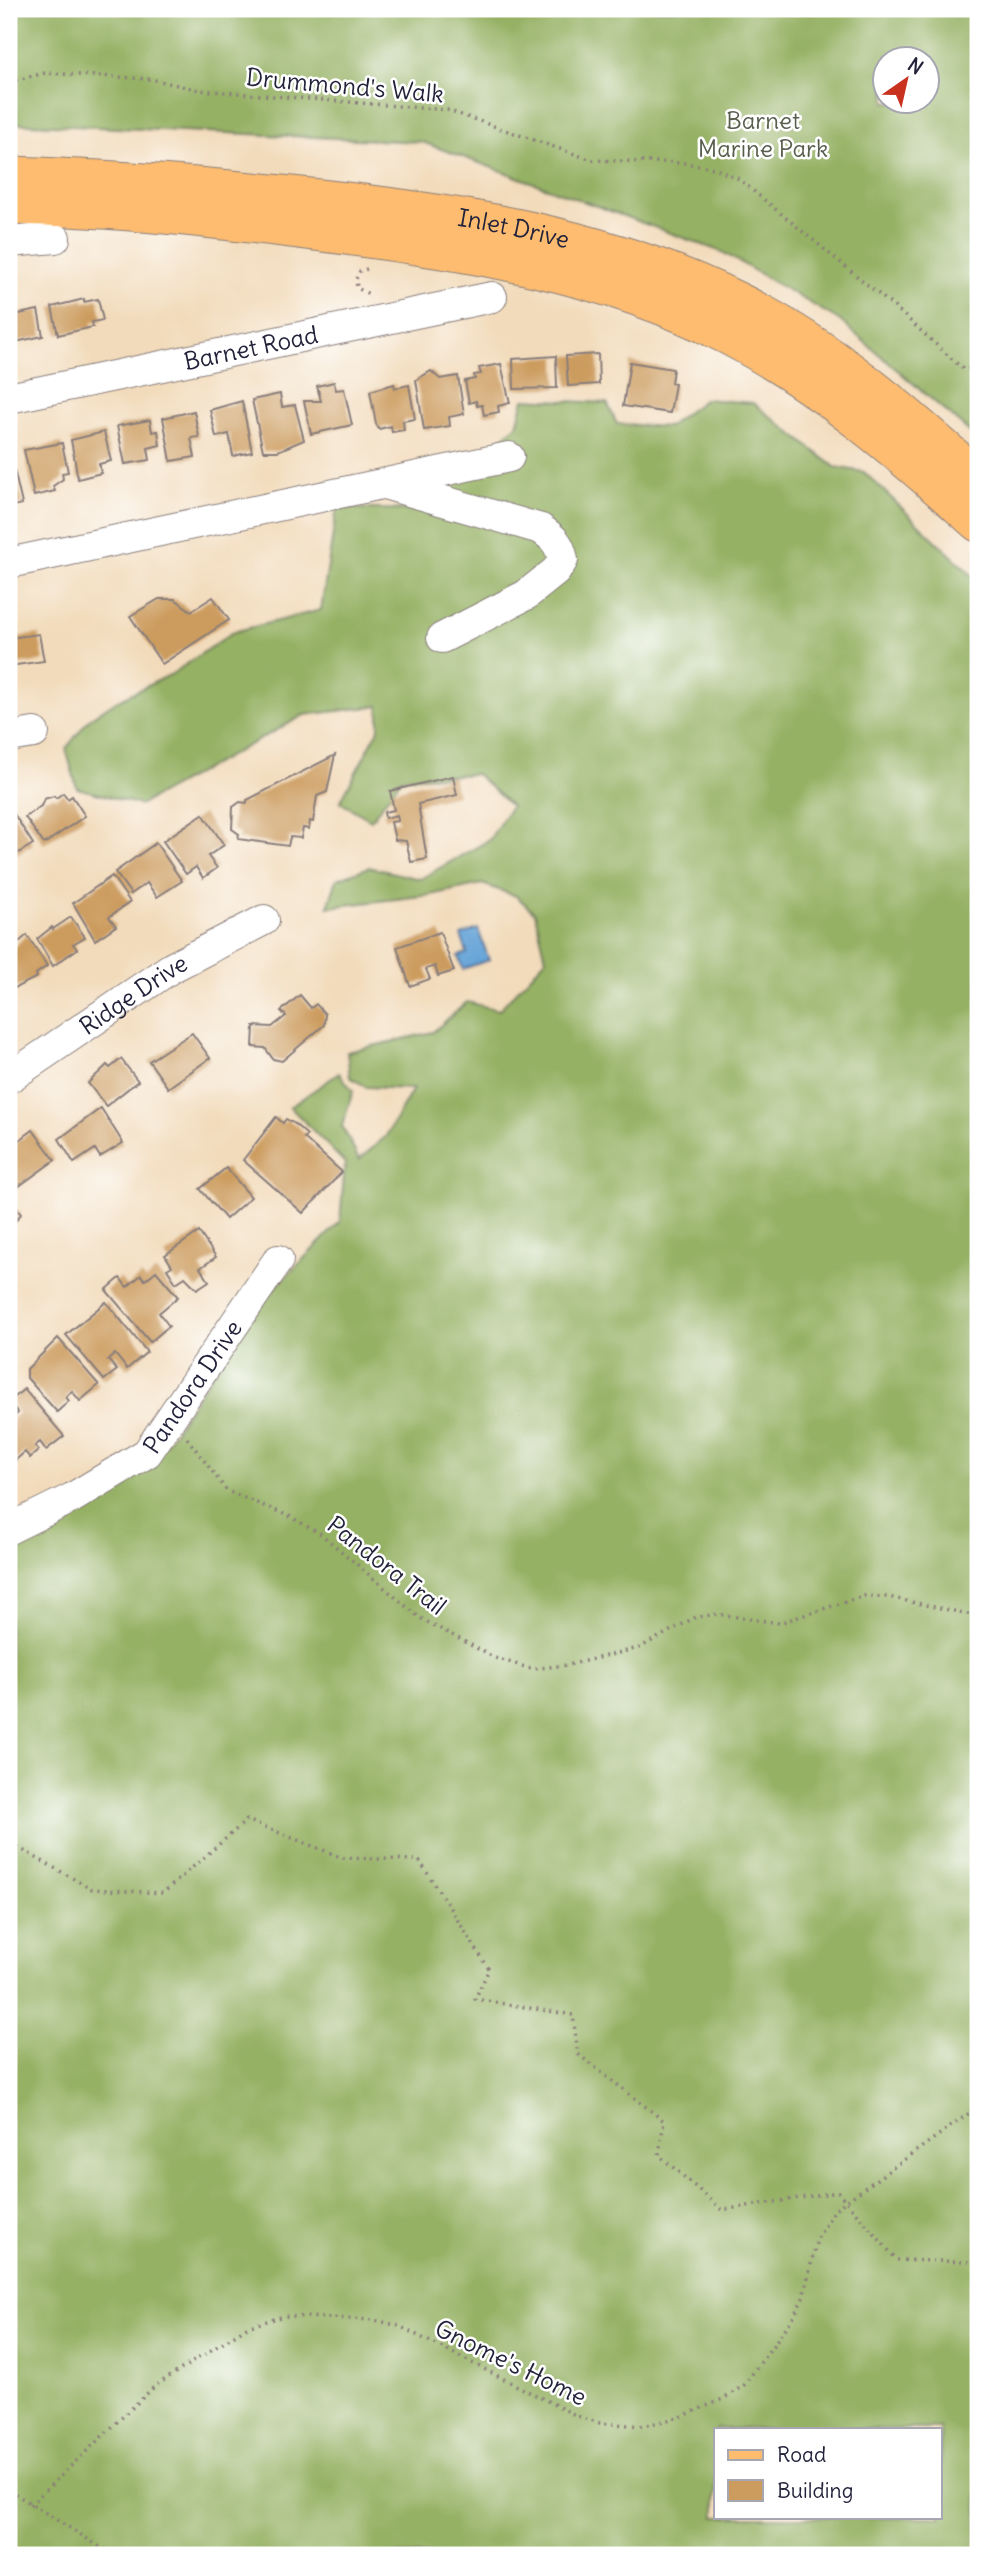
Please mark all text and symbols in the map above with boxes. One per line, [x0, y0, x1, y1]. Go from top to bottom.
north arrow [872, 46, 942, 116]
text: N [903, 52, 928, 80]
street label: Drummond's Walk [245, 61, 445, 109]
park label: Barnet Marine Park [698, 105, 828, 163]
street label: Inlet Drive [456, 202, 573, 254]
street label: Barnet Road [181, 319, 321, 376]
street label: Ridge Drive [74, 947, 192, 1041]
street label: Pandora Drive [136, 1314, 248, 1459]
street label: Pandora Trail [321, 1509, 453, 1621]
street label: Gnome's Home [430, 2312, 592, 2412]
legend [714, 2428, 942, 2518]
text: Road [777, 2441, 826, 2468]
text: Building [777, 2477, 853, 2504]

